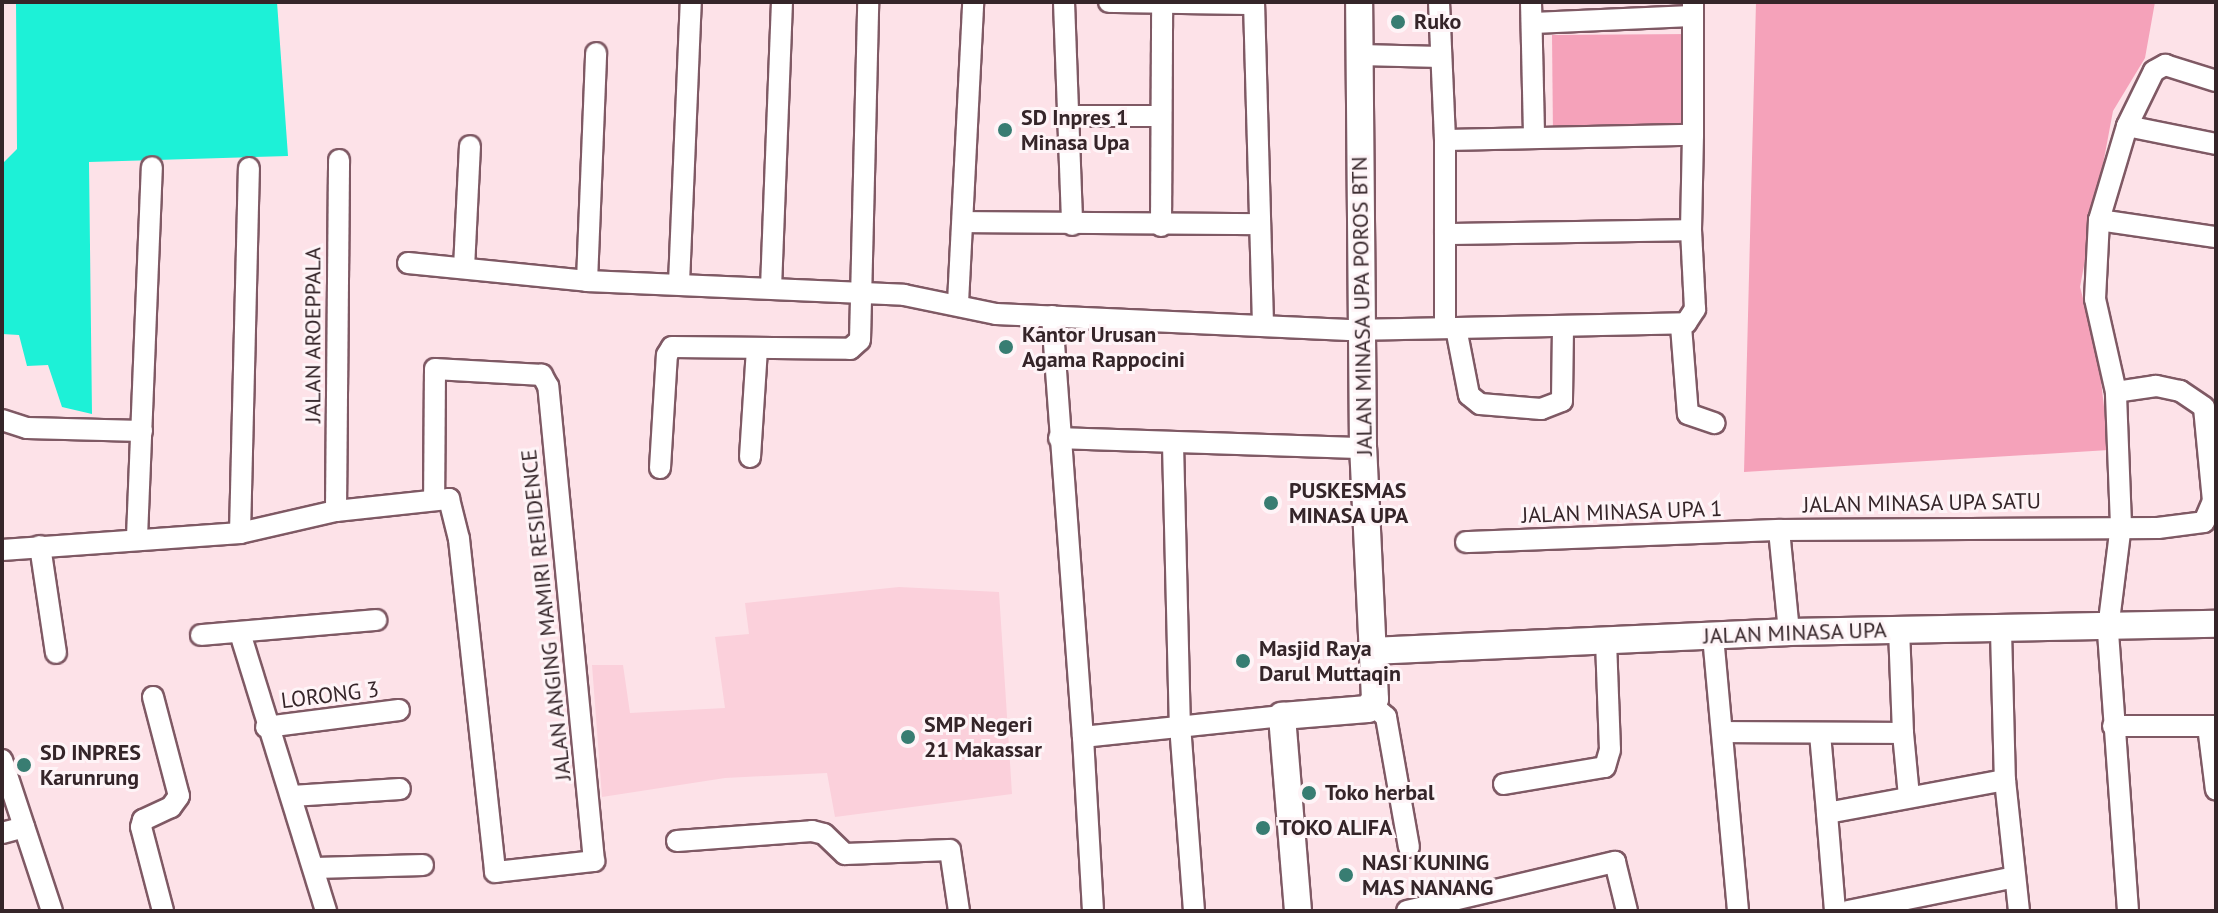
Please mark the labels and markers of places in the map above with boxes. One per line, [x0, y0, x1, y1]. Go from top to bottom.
place label: Ruko [1414, 9, 1461, 35]
marker: Ruko [1389, 13, 1407, 31]
place label: SD Inpres 1 Minasa Upa [1021, 104, 1130, 156]
marker: SD Inpres 1 Minasa Upa [996, 121, 1014, 139]
place label: Kantor Urusan Agama Rappocini [1022, 321, 1185, 372]
marker: Kantor Urusan Agama Rappocini [997, 338, 1015, 356]
place label: PUSKESMAS MINASA UPA [1289, 477, 1409, 528]
marker: PUSKESMAS MINASA UPA [1260, 492, 1282, 514]
place label: Masjid Raya Darul Muttaqin [1259, 635, 1401, 686]
marker: Masjid Raya Darul Muttaqin [1234, 652, 1252, 670]
place label: SMP Negeri 21 Makassar [924, 711, 1042, 762]
marker: SMP Negeri 21 Makassar [899, 728, 917, 746]
place label: SD INPRES Karunrung [40, 739, 141, 790]
marker: SD INPRES Karunrung [15, 756, 33, 774]
place label: Toko herbal [1325, 780, 1434, 806]
marker: Toko herbal [1300, 784, 1318, 802]
place label: TOKO ALIFA [1279, 815, 1393, 841]
marker: TOKO ALIFA [1254, 819, 1272, 837]
place label: NASI KUNING MAS NANANG [1362, 849, 1494, 900]
marker: NASI KUNING MAS NANANG [1337, 866, 1355, 884]

